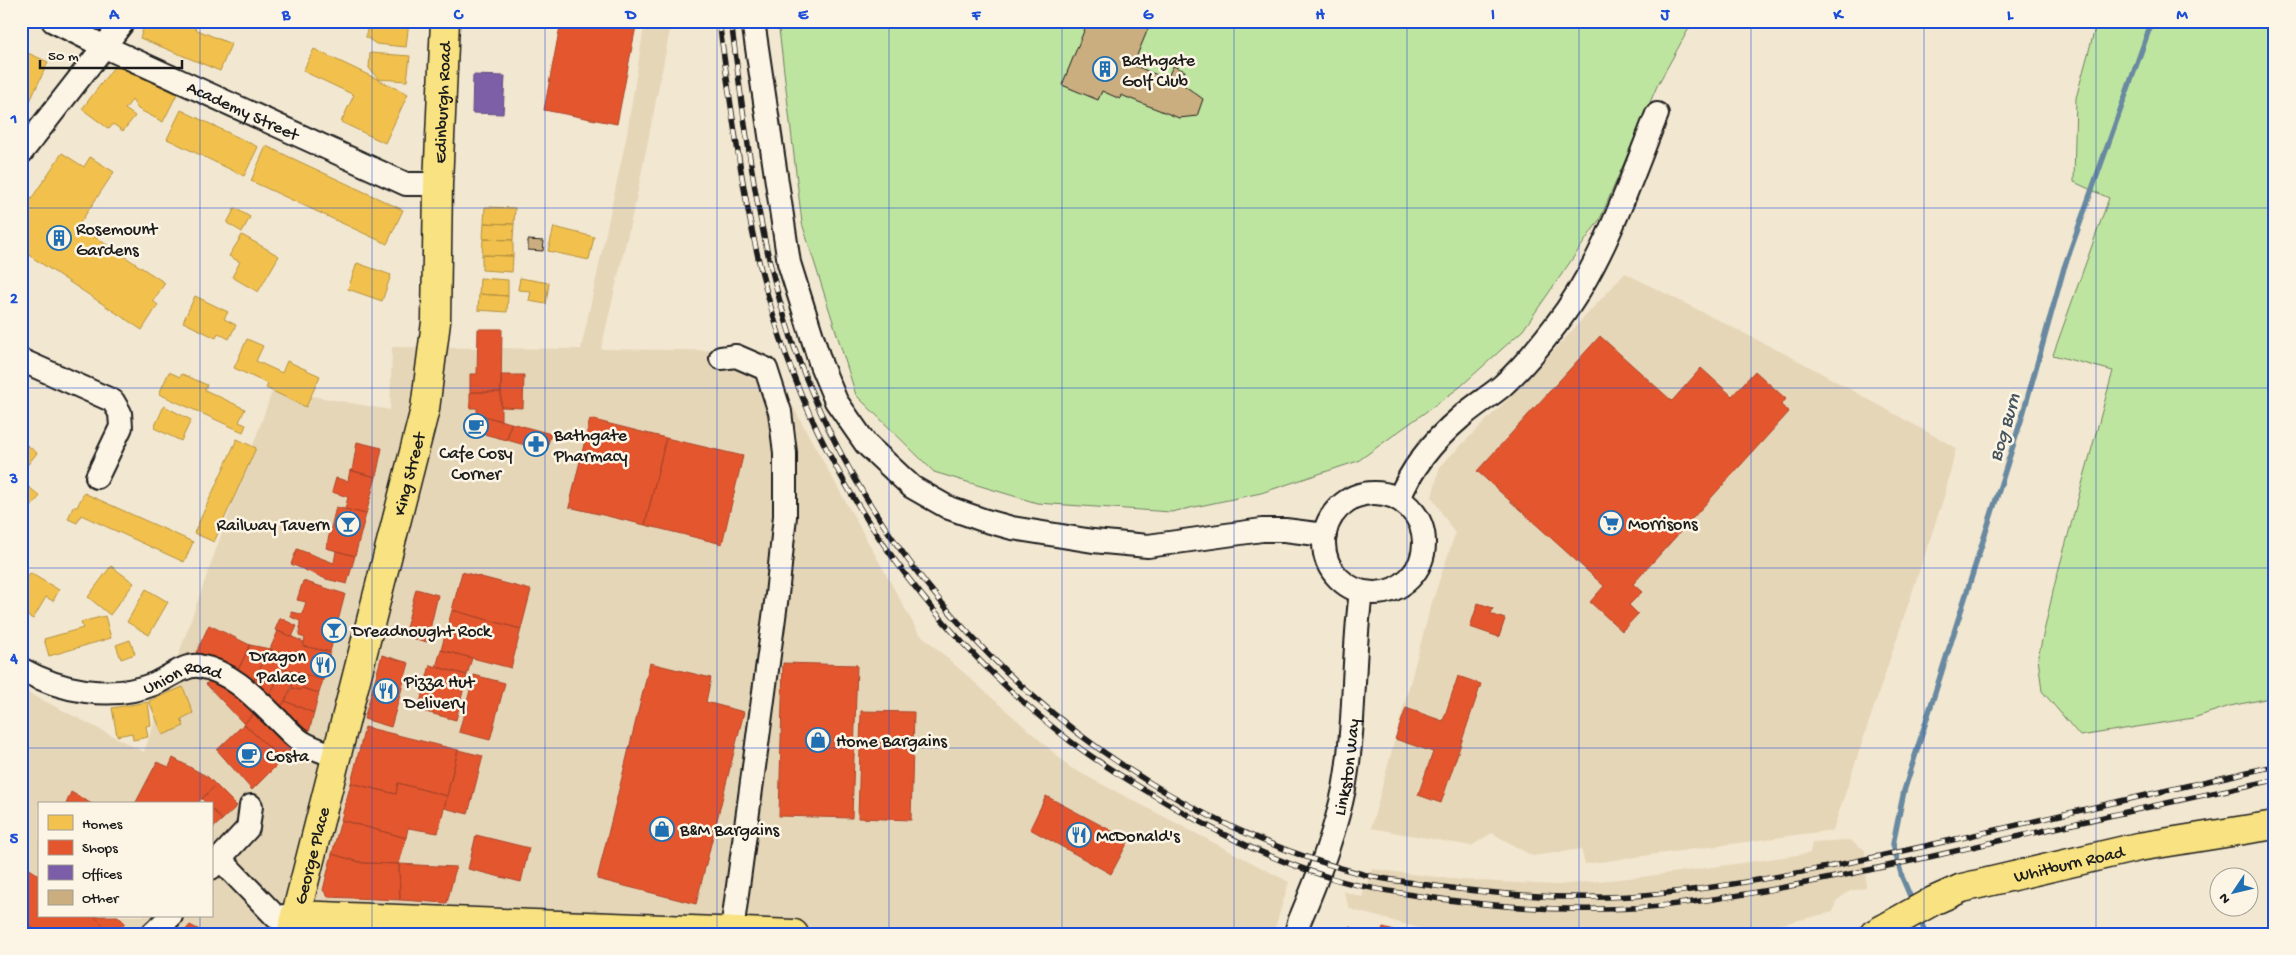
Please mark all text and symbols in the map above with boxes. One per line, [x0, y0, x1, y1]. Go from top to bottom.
text: A [108, 7, 120, 26]
text: B [281, 7, 291, 26]
text: C [453, 7, 464, 26]
text: D [624, 7, 637, 26]
text: E [798, 7, 809, 26]
text: F [971, 7, 982, 26]
text: G [1143, 7, 1154, 26]
text: H [1315, 7, 1325, 26]
text: I [1491, 7, 1495, 26]
text: J [1660, 7, 1671, 26]
text: K [1833, 7, 1845, 26]
text: L [2007, 7, 2014, 26]
text: M [2176, 7, 2188, 26]
scale bar [40, 38, 182, 70]
street label: Edinburgh Road [431, 40, 457, 164]
text: 50 m [48, 48, 79, 66]
place label: Bathgate Golf Club [1121, 51, 1196, 93]
building icon: Bathgate Golf Club [1092, 56, 1118, 82]
street label: Academy Street [183, 78, 303, 147]
text: 1 [10, 111, 17, 130]
place label: Rosemount Gardens [76, 220, 159, 262]
building icon: Rosemount Gardens [46, 225, 72, 251]
text: 2 [10, 291, 18, 310]
water label: Bog Burn [1985, 391, 2028, 465]
cafe icon: Cafe Cosy Corner [463, 413, 489, 439]
place label: Bathgate Pharmacy [553, 426, 628, 468]
street label: King Street [390, 429, 432, 518]
pharmacy icon: Bathgate Pharmacy [523, 431, 549, 457]
place label: Cafe Cosy Corner [439, 444, 513, 486]
text: 3 [9, 471, 18, 490]
supermarket icon: Morrisons [1598, 510, 1624, 536]
bar icon: Railway Tavern [335, 511, 361, 537]
place label: Morrisons [1628, 515, 1699, 536]
place label: Railway Tavern [217, 516, 330, 537]
bar icon: Dreadnought Rock [321, 617, 347, 643]
place label: Dreadnought Rock [351, 622, 493, 643]
place label: Dragon Palace [249, 647, 307, 689]
text: 4 [9, 651, 18, 670]
restaurant icon: Dragon Palace [310, 652, 336, 678]
street label: Union Road [141, 658, 226, 700]
place label: Pizza Hut Delivery [403, 673, 476, 715]
restaurant icon: Pizza Hut Delivery [373, 678, 399, 704]
street label: Linkston Way [1330, 718, 1365, 818]
shop icon: Home Bargains [805, 727, 831, 753]
place label: Home Bargains [836, 732, 948, 753]
cafe icon: Costa [236, 742, 262, 768]
place label: Costa [266, 747, 310, 768]
legend [38, 802, 212, 918]
street label: George Place [291, 805, 336, 907]
text: Homes [82, 816, 123, 834]
shop icon: B&M Bargains [649, 816, 675, 842]
place label: B&M Bargains [679, 821, 781, 842]
restaurant icon: McDonald's [1066, 822, 1092, 848]
place label: McDonald's [1096, 827, 1181, 848]
text: 5 [10, 831, 19, 850]
text: Shops [82, 840, 118, 858]
street label: Whitburn Road [2012, 842, 2128, 889]
text: Offices [82, 866, 122, 884]
north arrow [2208, 868, 2258, 918]
text: N [2216, 889, 2235, 907]
text: Other [82, 890, 120, 908]

